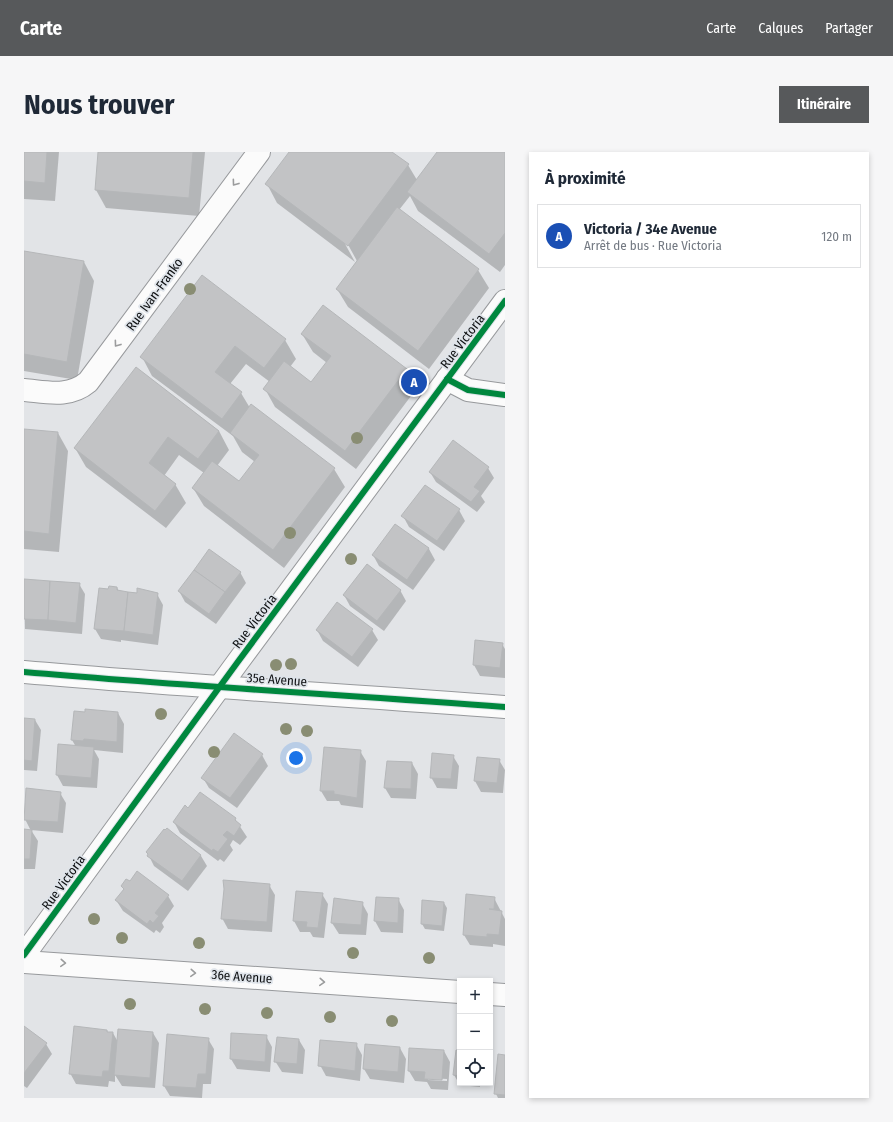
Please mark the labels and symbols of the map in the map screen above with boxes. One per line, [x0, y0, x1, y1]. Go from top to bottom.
one-way arrow [233, 179, 240, 186]
street label: Rue Ivan-Franko [123, 255, 186, 333]
street label: Rue Victoria [437, 311, 488, 371]
one-way arrow [115, 340, 122, 347]
pin: A [401, 367, 427, 397]
street label: Rue Victoria [229, 591, 280, 651]
street label: 35e Avenue [246, 670, 308, 689]
your location [286, 748, 306, 768]
street label: Rue Victoria [39, 852, 88, 913]
one-way arrow [60, 959, 66, 968]
street label: 36e Avenue [211, 967, 273, 986]
one-way arrow [190, 968, 196, 977]
one-way arrow [319, 978, 325, 987]

